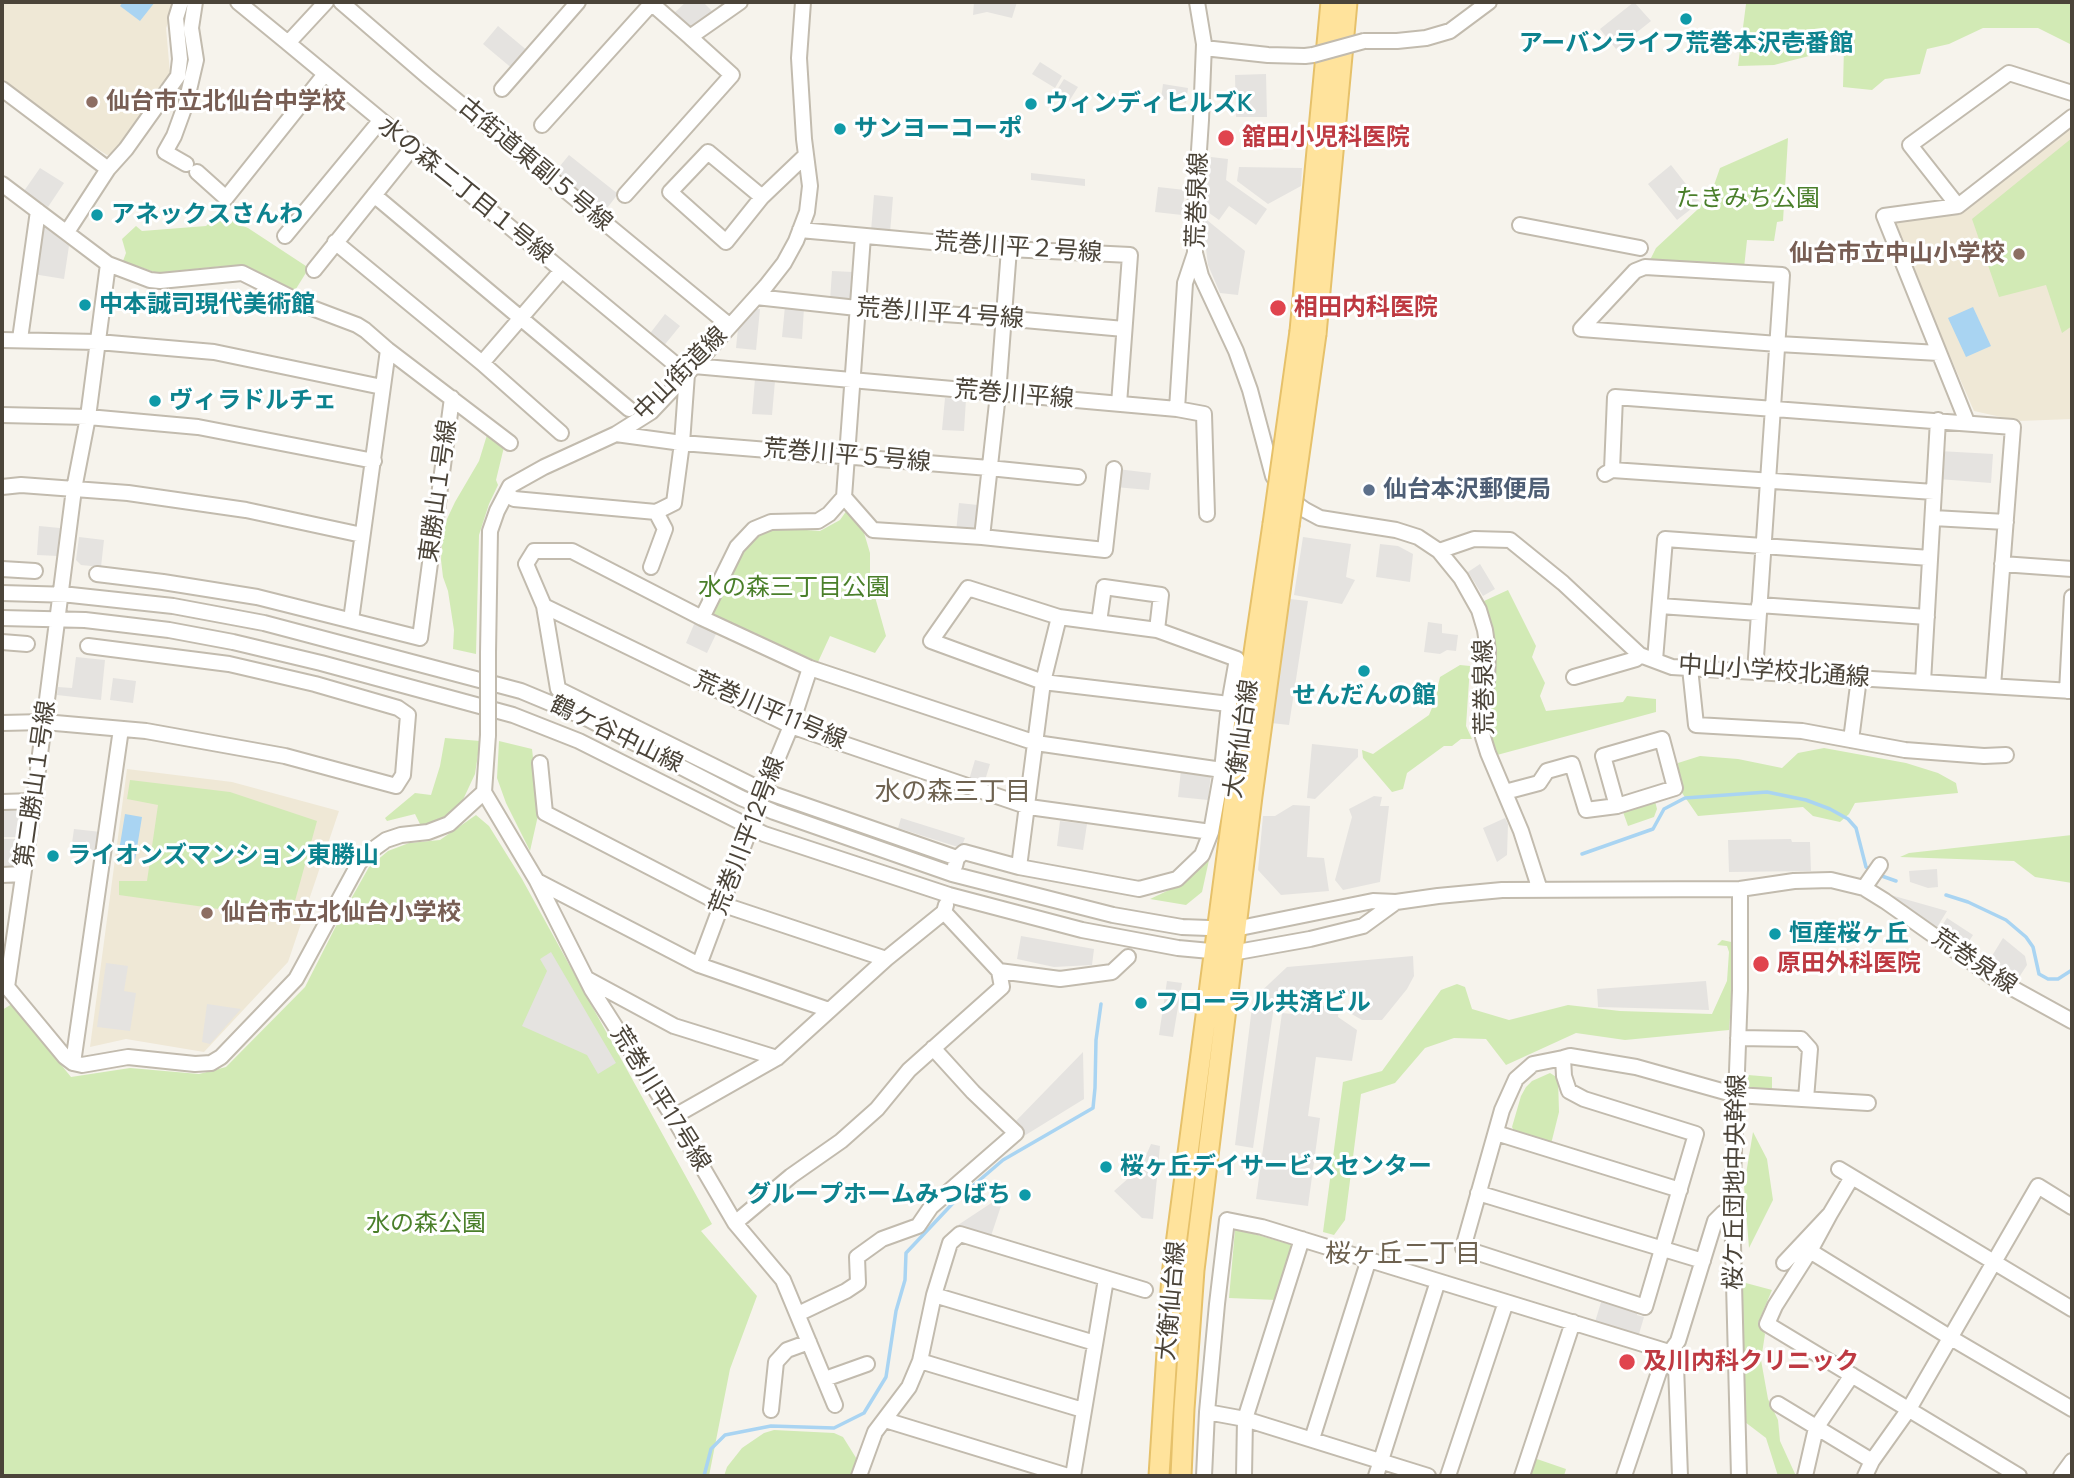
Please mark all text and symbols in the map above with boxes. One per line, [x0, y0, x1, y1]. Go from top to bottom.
marker: アーバンライフ荒巻本沢壱番館 [1678, 11, 1694, 27]
place label: アーバンライフ荒巻本沢壱番館 [1519, 30, 1853, 58]
place label: 仙台市立北仙台中学校 [106, 88, 346, 116]
place label: ウィンディヒルズK [1045, 90, 1253, 118]
street label: 古街道東副５号線 [452, 92, 618, 238]
marker: 仙台市立北仙台中学校 [84, 94, 100, 110]
marker: ウィンディヒルズK [1023, 96, 1039, 112]
street label: 水の森二丁目１号線 [372, 112, 558, 270]
place label: サンヨーコーポ [854, 115, 1022, 143]
marker: サンヨーコーポ [832, 121, 848, 137]
place label: 舘田小児科医院 [1242, 124, 1410, 152]
marker: 舘田小児科医院 [1216, 128, 1236, 148]
street label: 荒巻泉線 [1182, 152, 1214, 248]
park label: たきみち公園 [1676, 185, 1820, 213]
place label: アネックスさんわ [111, 201, 303, 229]
marker: アネックスさんわ [89, 207, 105, 223]
street label: 荒巻川平２号線 [933, 228, 1103, 268]
place label: 仙台市立中山小学校 [1789, 240, 2005, 268]
marker: 仙台市立中山小学校 [2011, 246, 2027, 262]
place label: 中本誠司現代美術館 [99, 291, 315, 319]
street label: 荒巻川平４号線 [855, 294, 1025, 334]
place label: 相田内科医院 [1294, 294, 1438, 322]
marker: 中本誠司現代美術館 [77, 297, 93, 313]
marker: 相田内科医院 [1268, 298, 1288, 318]
street label: 中山街道線 [628, 321, 734, 427]
street label: 荒巻川平線 [953, 375, 1075, 415]
place label: ヴィラドルチェ [169, 387, 337, 415]
marker: ヴィラドルチェ [147, 393, 163, 409]
street label: 東勝山１号線 [415, 418, 463, 564]
street label: 荒巻川平５号線 [762, 434, 932, 478]
place label: 仙台本沢郵便局 [1383, 476, 1551, 504]
marker: 仙台本沢郵便局 [1361, 482, 1377, 498]
park label: 水の森三丁目公園 [698, 574, 890, 602]
street label: 荒巻泉線 [1470, 639, 1500, 735]
street label: 中山小学校北通線 [1677, 651, 1871, 693]
marker: せんだんの館 [1356, 663, 1372, 679]
street label: 荒巻川平11号線 [689, 666, 851, 756]
street label: 大衡仙台線 [1219, 678, 1265, 800]
place label: せんだんの館 [1292, 682, 1436, 710]
street label: 鶴ケ谷中山線 [545, 690, 687, 780]
street label: 第二勝山１号線 [10, 699, 62, 869]
street label: 荒巻川平12号線 [705, 753, 791, 919]
district label: 水の森三丁目 [875, 777, 1031, 809]
place label: ライオンズマンション東勝山 [67, 842, 379, 870]
marker: ライオンズマンション東勝山 [45, 848, 61, 864]
place label: 仙台市立北仙台小学校 [221, 899, 461, 927]
marker: 仙台市立北仙台小学校 [199, 905, 215, 921]
place label: 恒産桜ヶ丘 [1789, 920, 1909, 948]
street label: 荒巻泉線 [1926, 923, 2022, 1001]
marker: 恒産桜ヶ丘 [1767, 926, 1783, 942]
place label: 原田外科医院 [1777, 950, 1921, 978]
marker: 原田外科医院 [1751, 954, 1771, 974]
place label: フローラル共済ビル [1155, 989, 1371, 1017]
marker: フローラル共済ビル [1133, 995, 1149, 1011]
street label: 荒巻川平17号線 [604, 1021, 716, 1177]
street label: 桜ケ丘団地中央幹線 [1720, 1074, 1752, 1290]
place label: 桜ヶ丘デイサービスセンター [1120, 1153, 1432, 1181]
marker: 桜ヶ丘デイサービスセンター [1098, 1159, 1114, 1175]
place label: グループホームみつばち [747, 1181, 1011, 1209]
marker: グループホームみつばち [1017, 1187, 1033, 1203]
park label: 水の森公園 [366, 1210, 486, 1238]
district label: 桜ヶ丘二丁目 [1325, 1239, 1481, 1271]
street label: 大衡仙台線 [1152, 1240, 1192, 1362]
place label: 及川内科クリニック [1643, 1348, 1859, 1376]
marker: 及川内科クリニック [1617, 1352, 1637, 1372]

